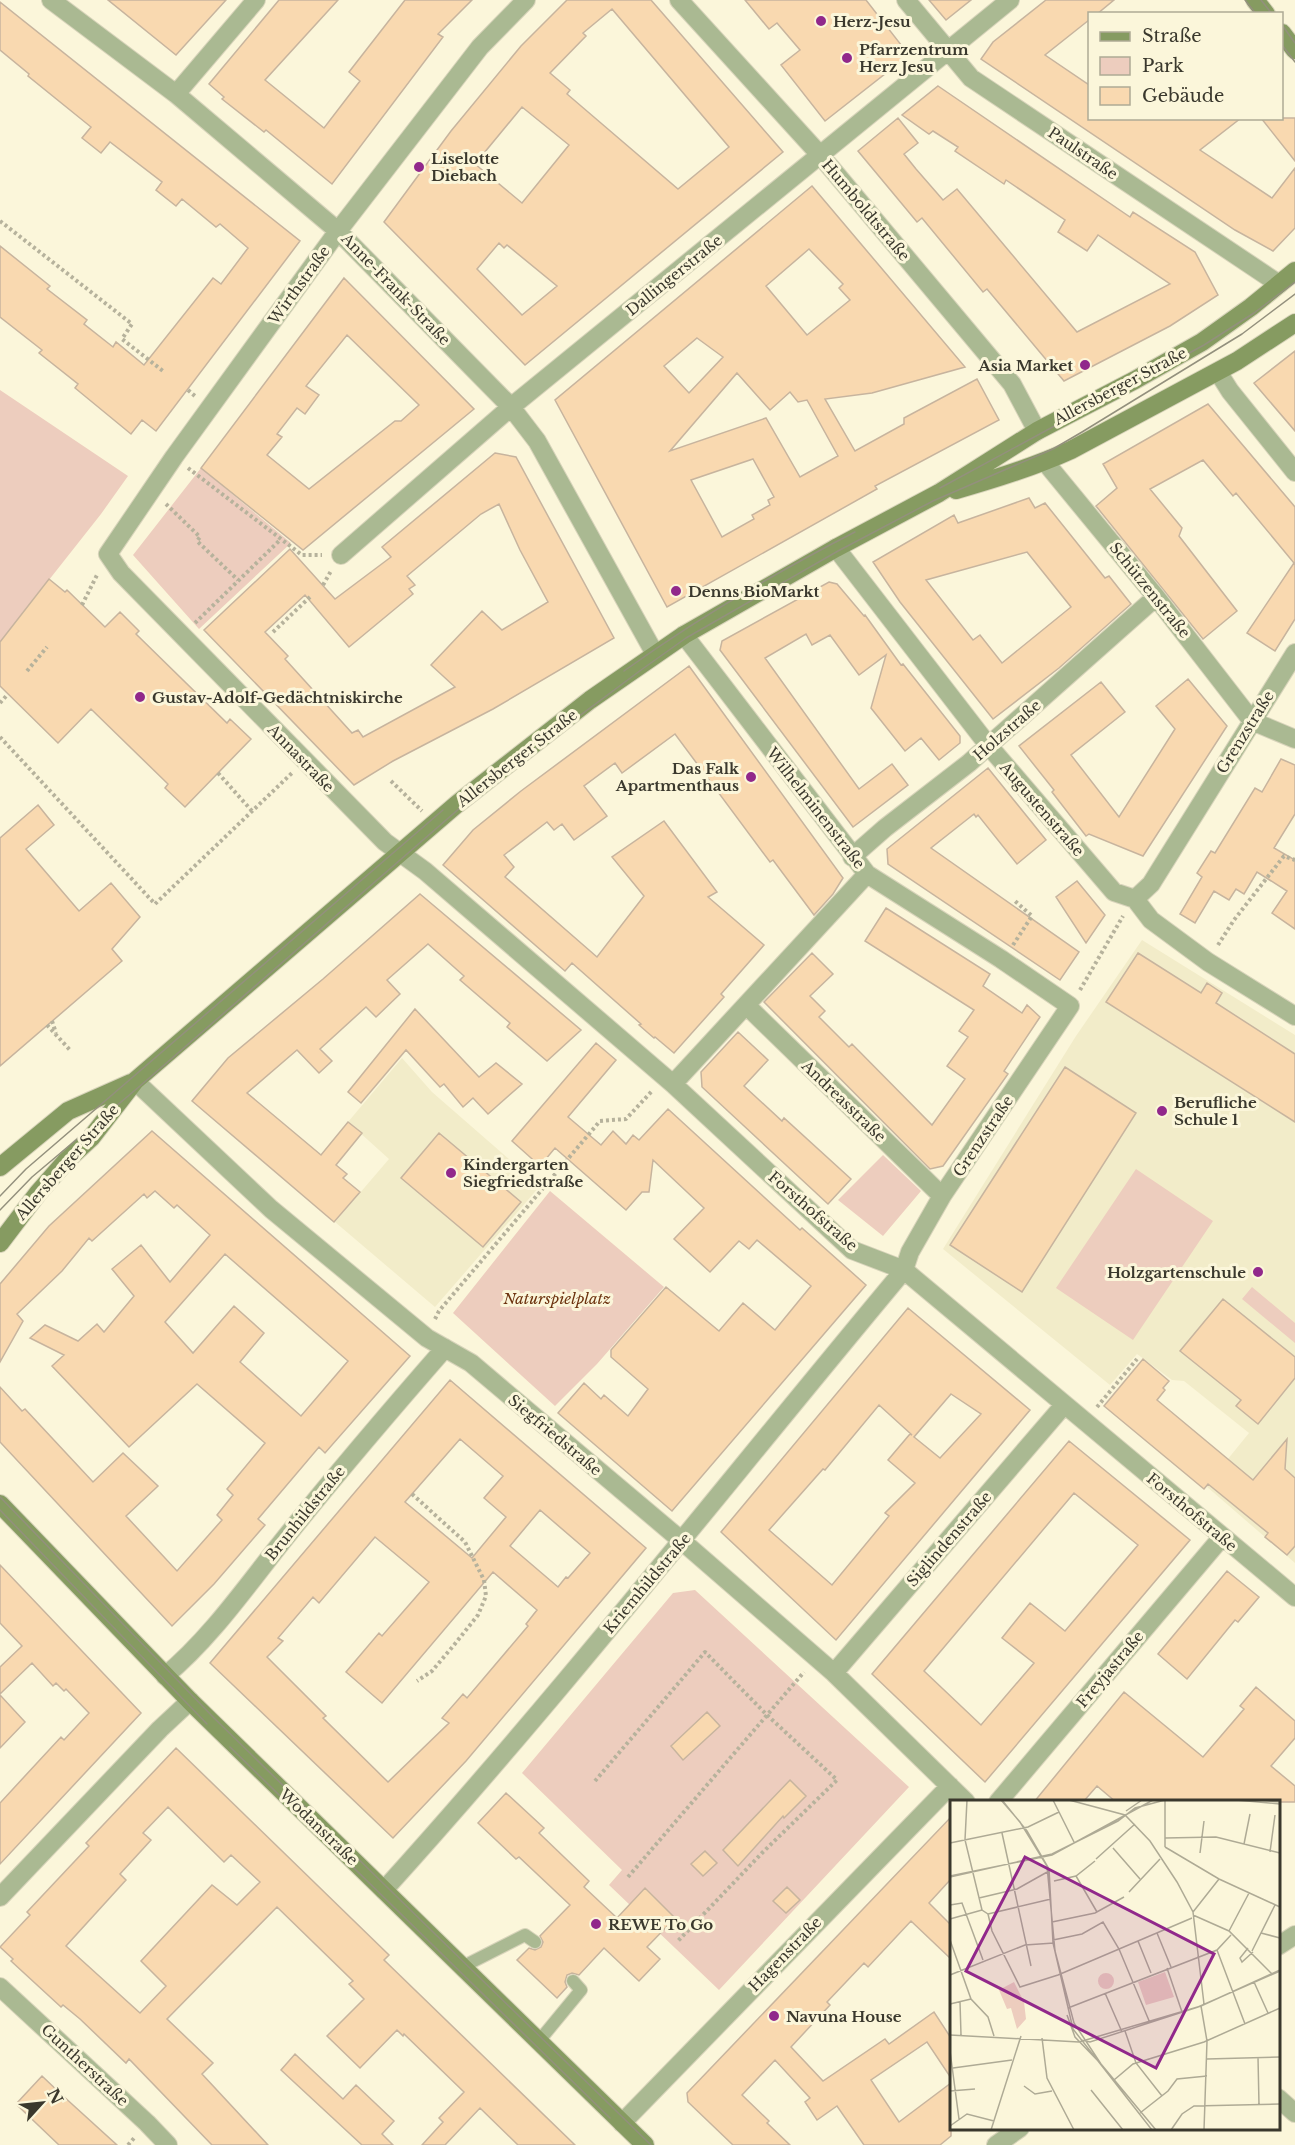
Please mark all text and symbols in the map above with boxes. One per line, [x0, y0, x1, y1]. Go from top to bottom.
place label: Herz-Jesu [833, 12, 911, 31]
legend [1088, 12, 1283, 120]
marker: Herz-Jesu [814, 14, 828, 28]
text: Straße [1142, 25, 1202, 47]
place label: Pfarrzentrum Herz Jesu [859, 40, 969, 76]
marker: Pfarrzentrum Herz Jesu [840, 51, 854, 65]
text: Park [1142, 55, 1184, 77]
text: Gebäude [1142, 85, 1224, 107]
street label: Paulstraße [1044, 123, 1122, 183]
place label: Liselotte Diebach [431, 149, 499, 185]
street label: Humboldtstraße [818, 155, 914, 265]
marker: Liselotte Diebach [412, 160, 426, 174]
street label: Anne-Frank-Straße [337, 228, 454, 349]
street label: Dallingerstraße [622, 230, 726, 320]
street label: Wirthstraße [264, 242, 334, 329]
street label: Allersberger Straße [1049, 343, 1190, 430]
place label: Asia Market [978, 356, 1073, 375]
marker: Asia Market [1078, 358, 1092, 372]
street label: Schützenstraße [1106, 538, 1194, 642]
place label: Denns BioMarkt [688, 582, 819, 601]
marker: Denns BioMarkt [669, 584, 683, 598]
street label: Grenzstraße [1212, 687, 1278, 777]
place label: Gustav-Adolf-Gedächtniskirche [152, 688, 403, 707]
marker: Gustav-Adolf-Gedächtniskirche [133, 690, 147, 704]
street label: Holzstraße [969, 696, 1045, 764]
street label: Allersberger Straße [452, 705, 581, 812]
street label: Annastraße [263, 719, 338, 796]
street label: Wilhelminenstraße [762, 743, 869, 872]
street label: Augustenstraße [995, 757, 1088, 860]
place label: Das Falk Apartmenthaus [615, 759, 740, 795]
marker: Das Falk Apartmenthaus [744, 770, 758, 784]
street label: Andreasstraße [797, 1055, 890, 1146]
street label: Grenzstraße [949, 1092, 1017, 1180]
place label: Berufliche Schule 1 [1174, 1093, 1257, 1129]
street label: Allersberger Straße [11, 1100, 123, 1225]
marker: Berufliche Schule 1 [1155, 1104, 1169, 1118]
place label: Kindergarten Siegfriedstraße [463, 1155, 583, 1191]
marker: Kindergarten Siegfriedstraße [444, 1166, 458, 1180]
street label: Forsthofstraße [765, 1167, 861, 1255]
place label: Holzgartenschule [1107, 1263, 1246, 1282]
marker: Holzgartenschule [1251, 1265, 1265, 1279]
park label: Naturspielplatz [502, 1289, 611, 1308]
street label: Siegfriedstraße [504, 1390, 606, 1480]
street label: Brunhildstraße [261, 1462, 349, 1564]
street label: Forsthofstraße [1143, 1469, 1241, 1555]
street label: Siglindenstraße [902, 1488, 996, 1590]
street label: Kriemhildstraße [599, 1529, 695, 1637]
street label: Freyjastraße [1072, 1627, 1148, 1711]
street label: Wodanstraße [275, 1784, 362, 1869]
inset map [950, 1800, 1280, 2130]
street label: Hagenstraße [745, 1913, 825, 1995]
place label: REWE To Go [608, 1915, 713, 1934]
marker: REWE To Go [589, 1917, 603, 1931]
place label: Navuna House [786, 2007, 902, 2026]
marker: Navuna House [767, 2009, 781, 2023]
street label: Guntherstraße [38, 2020, 132, 2110]
north arrow [12, 2073, 72, 2133]
text: N [43, 2085, 68, 2107]

